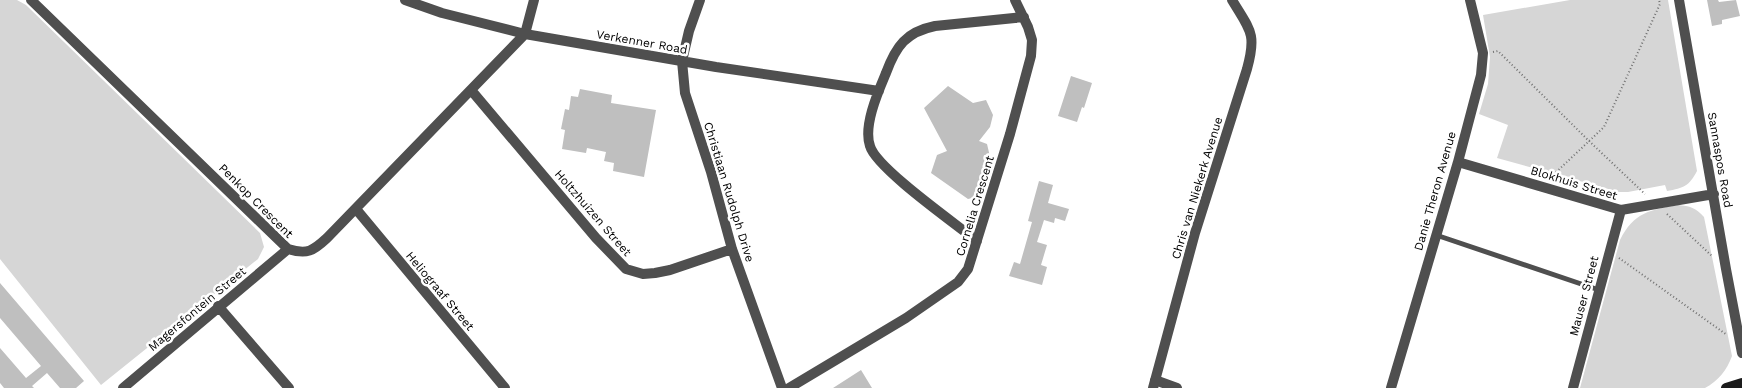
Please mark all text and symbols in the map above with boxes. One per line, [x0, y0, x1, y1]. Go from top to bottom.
street label: Verkenner Road [595, 27, 689, 57]
street label: Sannaspos Road [1705, 111, 1735, 209]
street label: Chris van Niekerk Avenue [1169, 115, 1225, 261]
street label: Christiaan Rudolph Drive [701, 120, 757, 264]
street label: Danie Theron Avenue [1411, 130, 1459, 252]
street label: Cornelia Crescent [953, 154, 997, 258]
street label: Penkop Crescent [216, 161, 296, 241]
street label: Blokhuis Street [1529, 163, 1619, 203]
street label: Holtzhuizen Street [552, 167, 634, 259]
street label: Heliograaf Street [403, 249, 477, 333]
street label: Mauser Street [1567, 254, 1601, 338]
street label: Magersfontein Street [145, 264, 249, 354]

